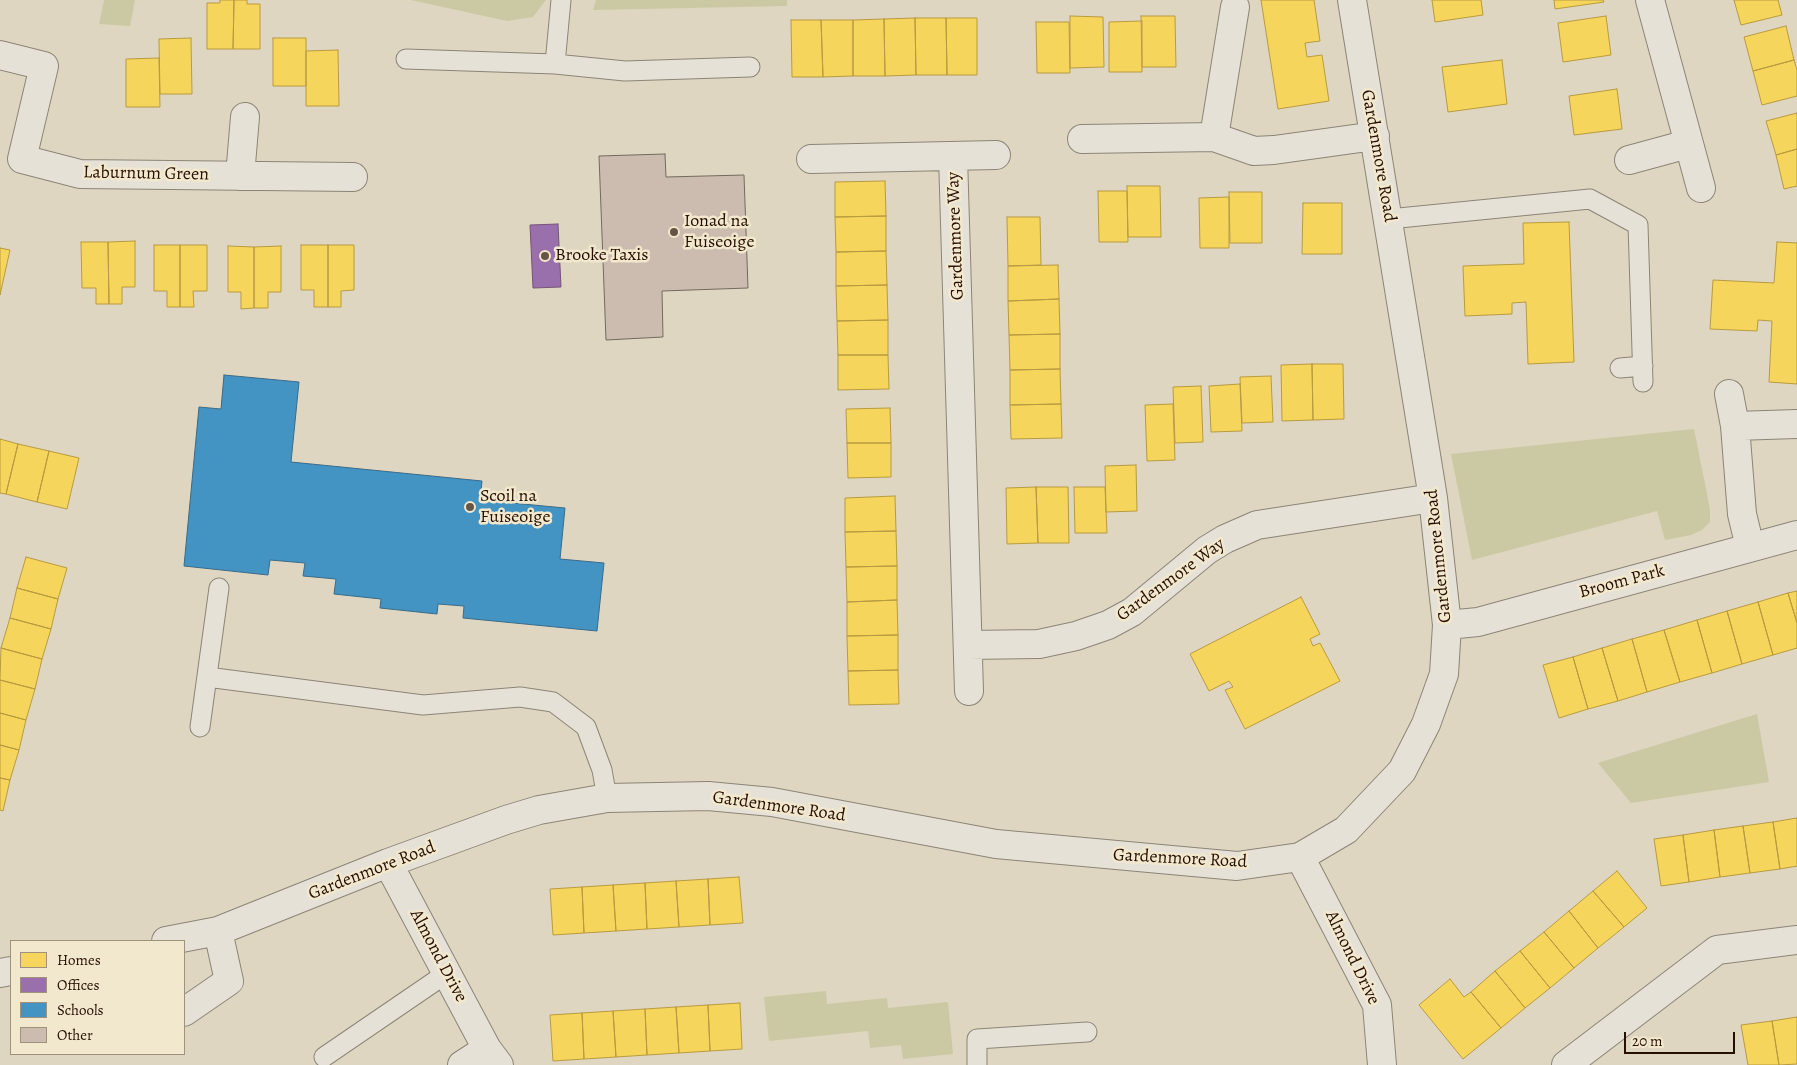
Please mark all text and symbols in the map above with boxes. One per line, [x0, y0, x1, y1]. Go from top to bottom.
street label: Gardenmore Road [1356, 88, 1400, 224]
street label: Laburnum Green [83, 162, 209, 186]
street label: Gardenmore Way [943, 172, 969, 300]
place label: Ionad na Fuiseoige [684, 211, 754, 253]
marker: Ionad na Fuiseoige [668, 226, 680, 238]
place label: Brooke Taxis [555, 245, 649, 267]
marker: Brooke Taxis [539, 250, 551, 262]
place label: Scoil na Fuiseoige [480, 486, 550, 528]
street label: Gardenmore Road [1421, 488, 1457, 624]
marker: Scoil na Fuiseoige [464, 501, 476, 513]
street label: Gardenmore Way [1113, 534, 1229, 626]
street label: Broom Park [1577, 560, 1667, 604]
street label: Gardenmore Road [711, 787, 847, 827]
street label: Gardenmore Road [305, 837, 439, 905]
street label: Gardenmore Road [1112, 845, 1248, 873]
street label: Almond Drive [405, 906, 471, 1006]
street label: Almond Drive [1320, 907, 1384, 1009]
legend [10, 940, 185, 1055]
text: Homes [57, 950, 101, 970]
text: Offices [57, 975, 100, 995]
text: Schools [57, 1000, 104, 1020]
scale bar [1627, 1022, 1738, 1054]
text: Other [57, 1025, 93, 1045]
text: 20 m [1632, 1031, 1663, 1051]

